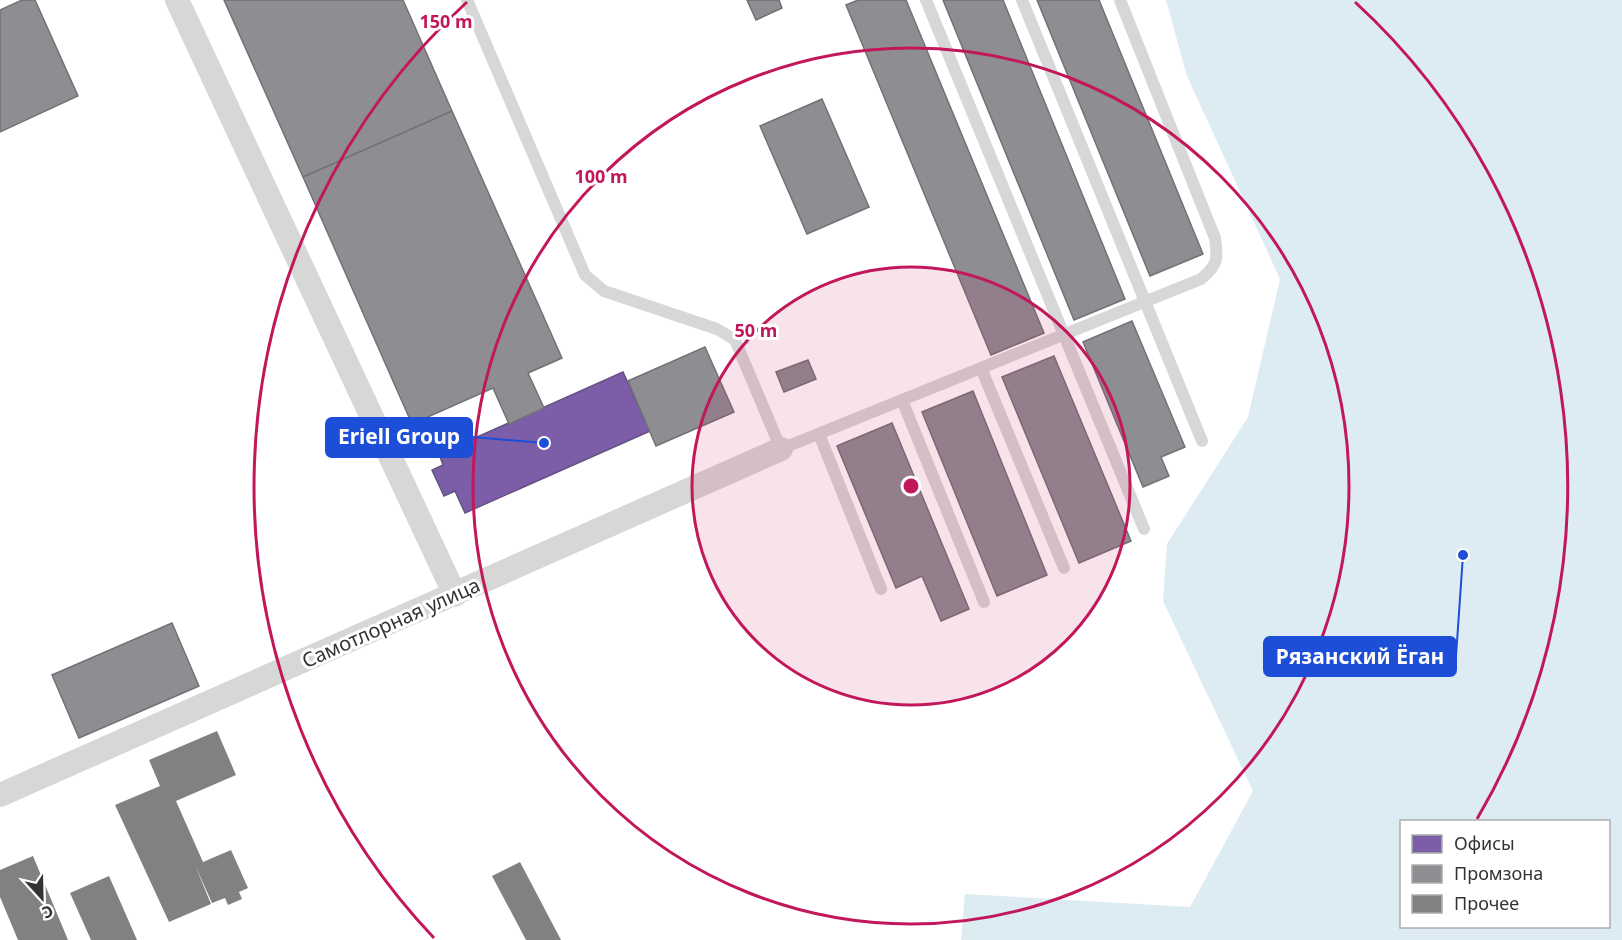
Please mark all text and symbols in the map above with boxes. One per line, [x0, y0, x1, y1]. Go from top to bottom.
text: 150 m [419, 9, 473, 33]
text: 100 m [574, 164, 628, 188]
text: 50 m [735, 318, 777, 342]
callout: Eriell Group [326, 418, 472, 457]
text: Eriell Group [338, 422, 460, 450]
centre of rings [901, 476, 921, 496]
street label: Самотлорная улица [297, 571, 484, 674]
callout: Рязанский Ёган [1264, 637, 1456, 676]
text: Рязанский Ёган [1276, 642, 1444, 670]
legend [1400, 820, 1610, 928]
text: Офисы [1454, 831, 1515, 855]
text: Промзона [1454, 861, 1543, 885]
north arrow [12, 868, 72, 928]
text: Прочее [1454, 891, 1519, 915]
text: С [39, 900, 57, 924]

